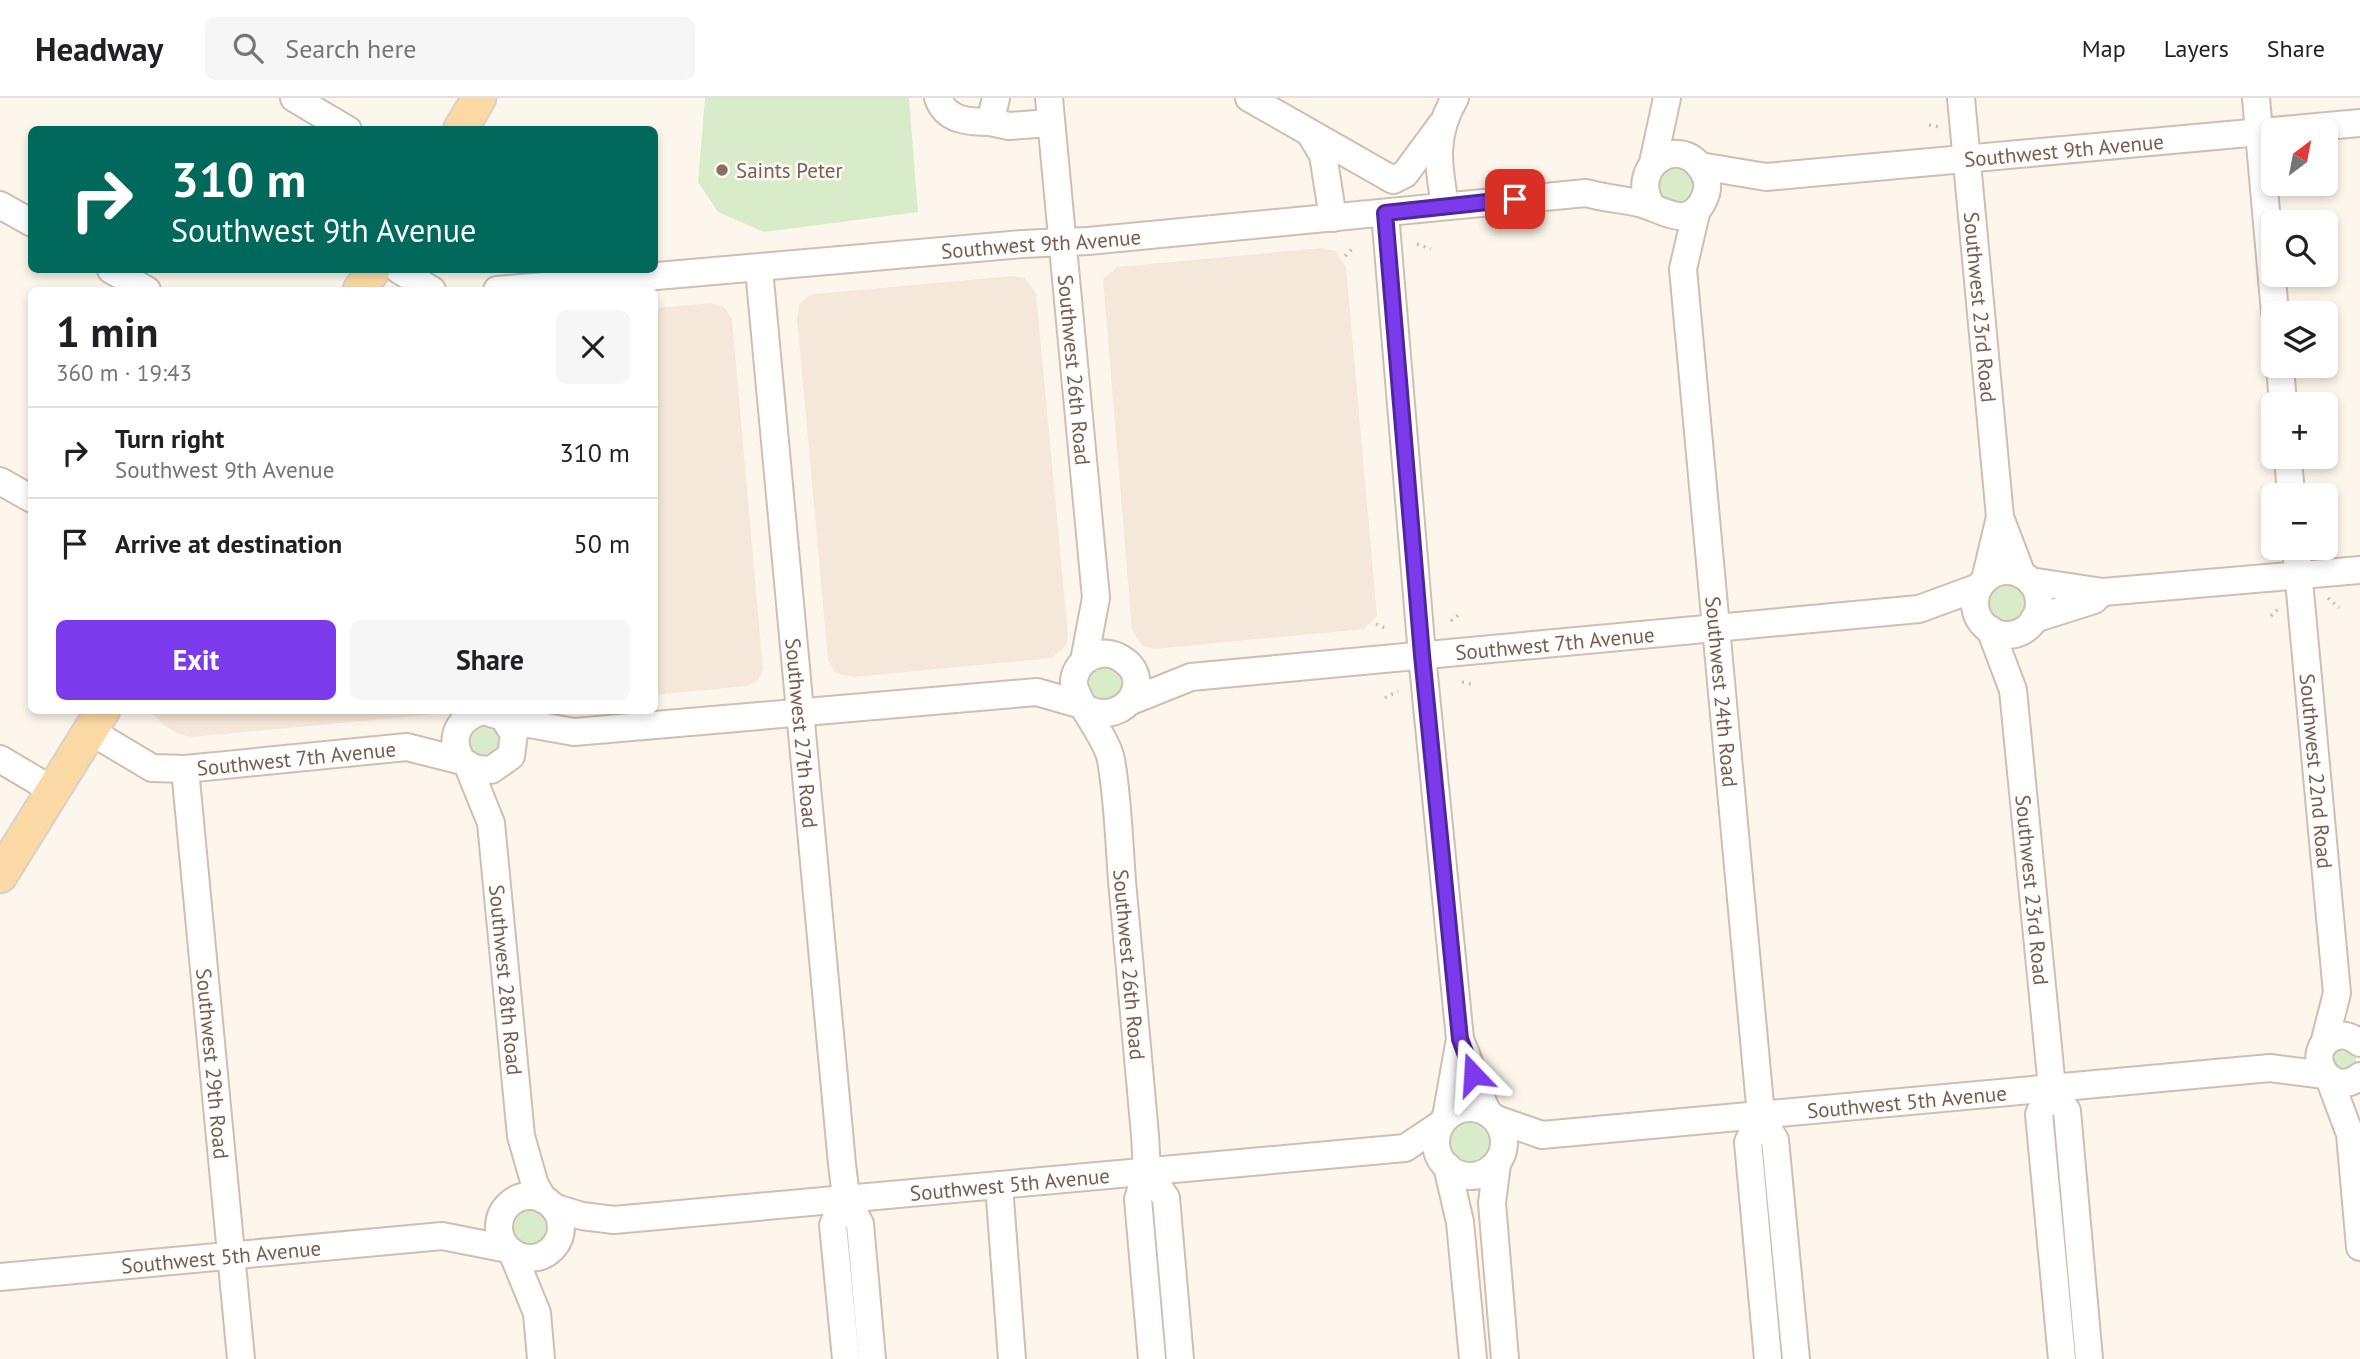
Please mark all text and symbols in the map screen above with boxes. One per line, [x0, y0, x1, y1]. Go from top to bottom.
search box [205, 17, 695, 80]
text: Headway [35, 27, 163, 70]
icon: search [229, 29, 267, 67]
text: Search here [285, 32, 416, 65]
text: Map [2082, 33, 2126, 64]
text: Layers [2164, 33, 2229, 64]
text: Share [2267, 33, 2325, 64]
north arrow [2261, 119, 2338, 196]
map controls [2261, 119, 2338, 560]
street label: Southwest 9th Avenue [1963, 127, 2165, 172]
text: 310 m [171, 147, 306, 211]
icon: right [56, 154, 147, 245]
place label: Saints Peter [736, 157, 843, 184]
marker: Saints Peter [714, 162, 730, 178]
pin [1485, 169, 1545, 229]
icon: arrive [1496, 180, 1534, 218]
text: Southwest 9th Avenue [171, 209, 476, 251]
button: search [2261, 210, 2338, 287]
street label: Southwest 23rd Road [1958, 211, 2003, 404]
street label: Southwest 9th Avenue [940, 222, 1142, 265]
street label: Southwest 26th Road [1052, 273, 1097, 466]
button: layers [2261, 301, 2338, 378]
text: 1 min [56, 304, 158, 359]
button: close [556, 310, 630, 384]
text: 360 m · 19:43 [56, 358, 192, 387]
button: + [2261, 392, 2338, 469]
text: Turn right [115, 422, 224, 455]
icon: right [56, 434, 94, 472]
text: 310 m [559, 436, 630, 469]
text: Southwest 9th Avenue [115, 455, 334, 484]
button: − [2261, 483, 2338, 560]
icon: arrive [56, 525, 94, 563]
text: Arrive at destination [115, 527, 342, 560]
text: 50 m [574, 527, 630, 560]
street label: Southwest 24th Road [1700, 595, 1744, 788]
button: Exit [56, 620, 336, 700]
button: Share [350, 620, 630, 700]
street label: Southwest 7th Avenue [1454, 620, 1656, 666]
street label: Southwest 27th Road [780, 637, 824, 829]
street label: Southwest 22nd Road [2294, 672, 2339, 870]
street label: Southwest 7th Avenue [195, 735, 397, 781]
street label: Southwest 23rd Road [2010, 793, 2055, 986]
street label: Southwest 26th Road [1108, 868, 1152, 1061]
street label: Southwest 28th Road [483, 883, 529, 1076]
street label: Southwest 29th Road [190, 967, 235, 1160]
position arrow [1436, 1037, 1510, 1111]
street label: Southwest 5th Avenue [1806, 1079, 2008, 1124]
street label: Southwest 5th Avenue [909, 1161, 1111, 1207]
street label: Southwest 5th Avenue [120, 1234, 322, 1279]

